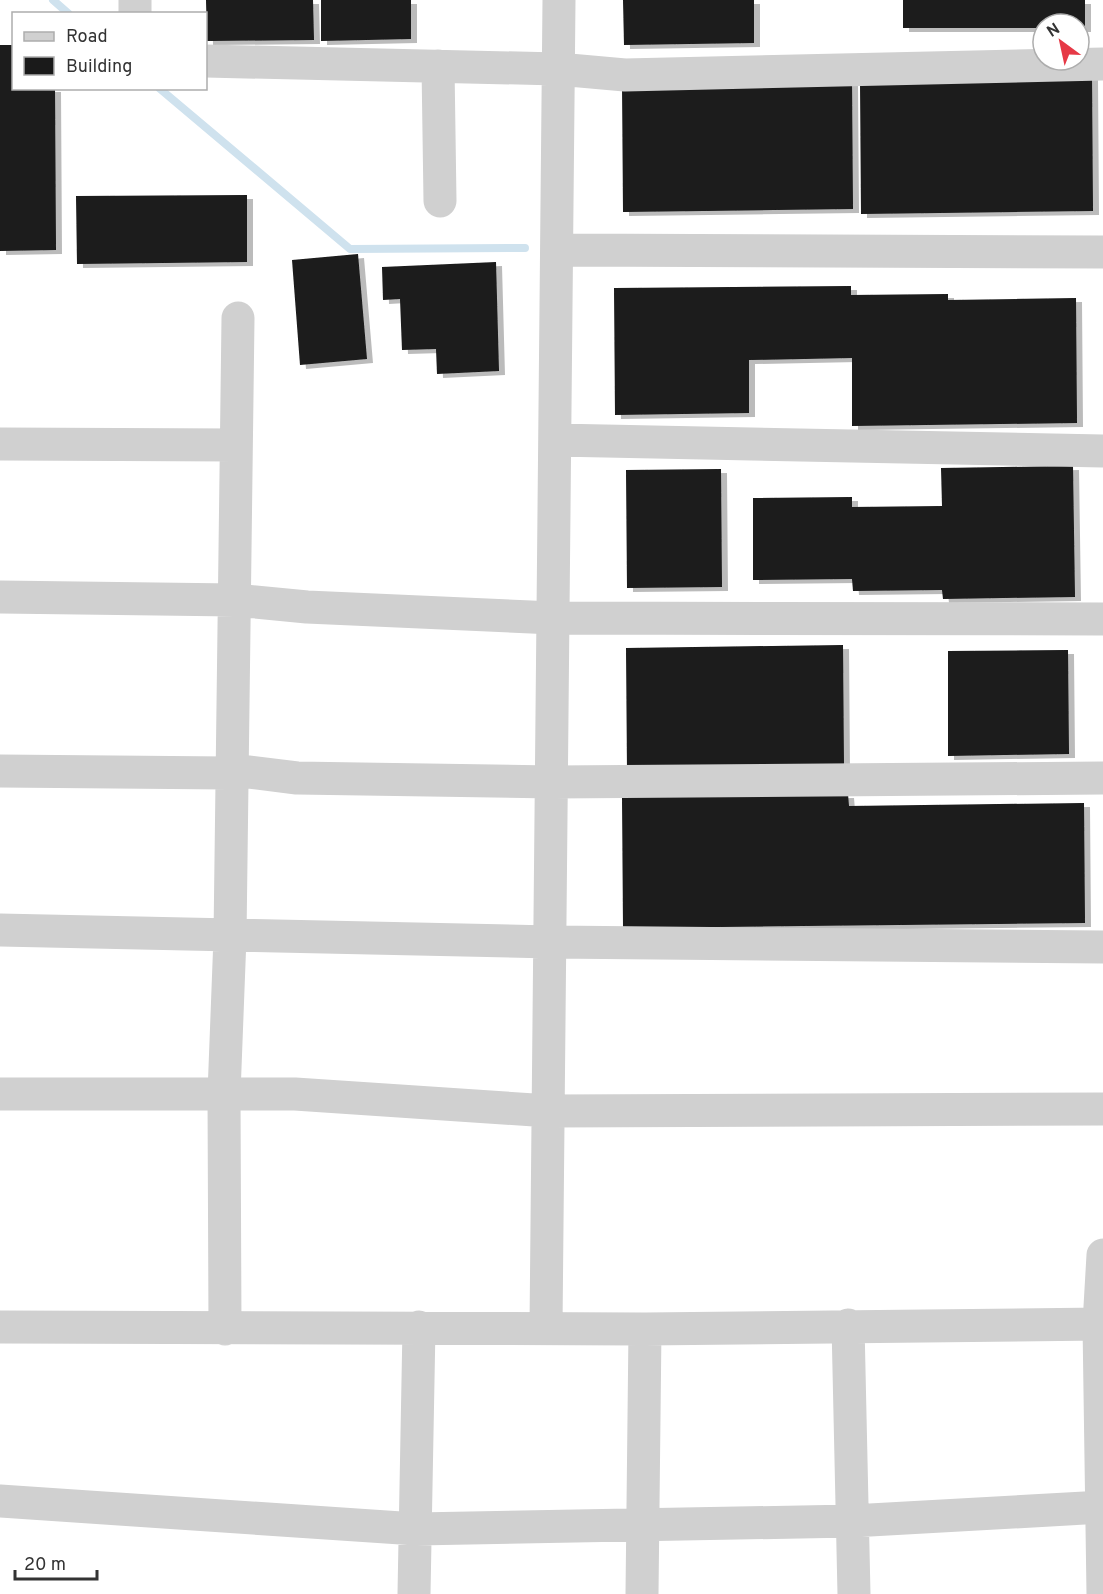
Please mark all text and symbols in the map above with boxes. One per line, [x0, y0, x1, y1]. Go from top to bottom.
legend [12, 12, 207, 90]
north arrow [1031, 12, 1091, 72]
text: N [1044, 20, 1064, 43]
text: Road [66, 26, 108, 49]
text: Building [66, 56, 132, 79]
scale bar [15, 1543, 98, 1581]
text: 20 m [24, 1554, 66, 1577]

